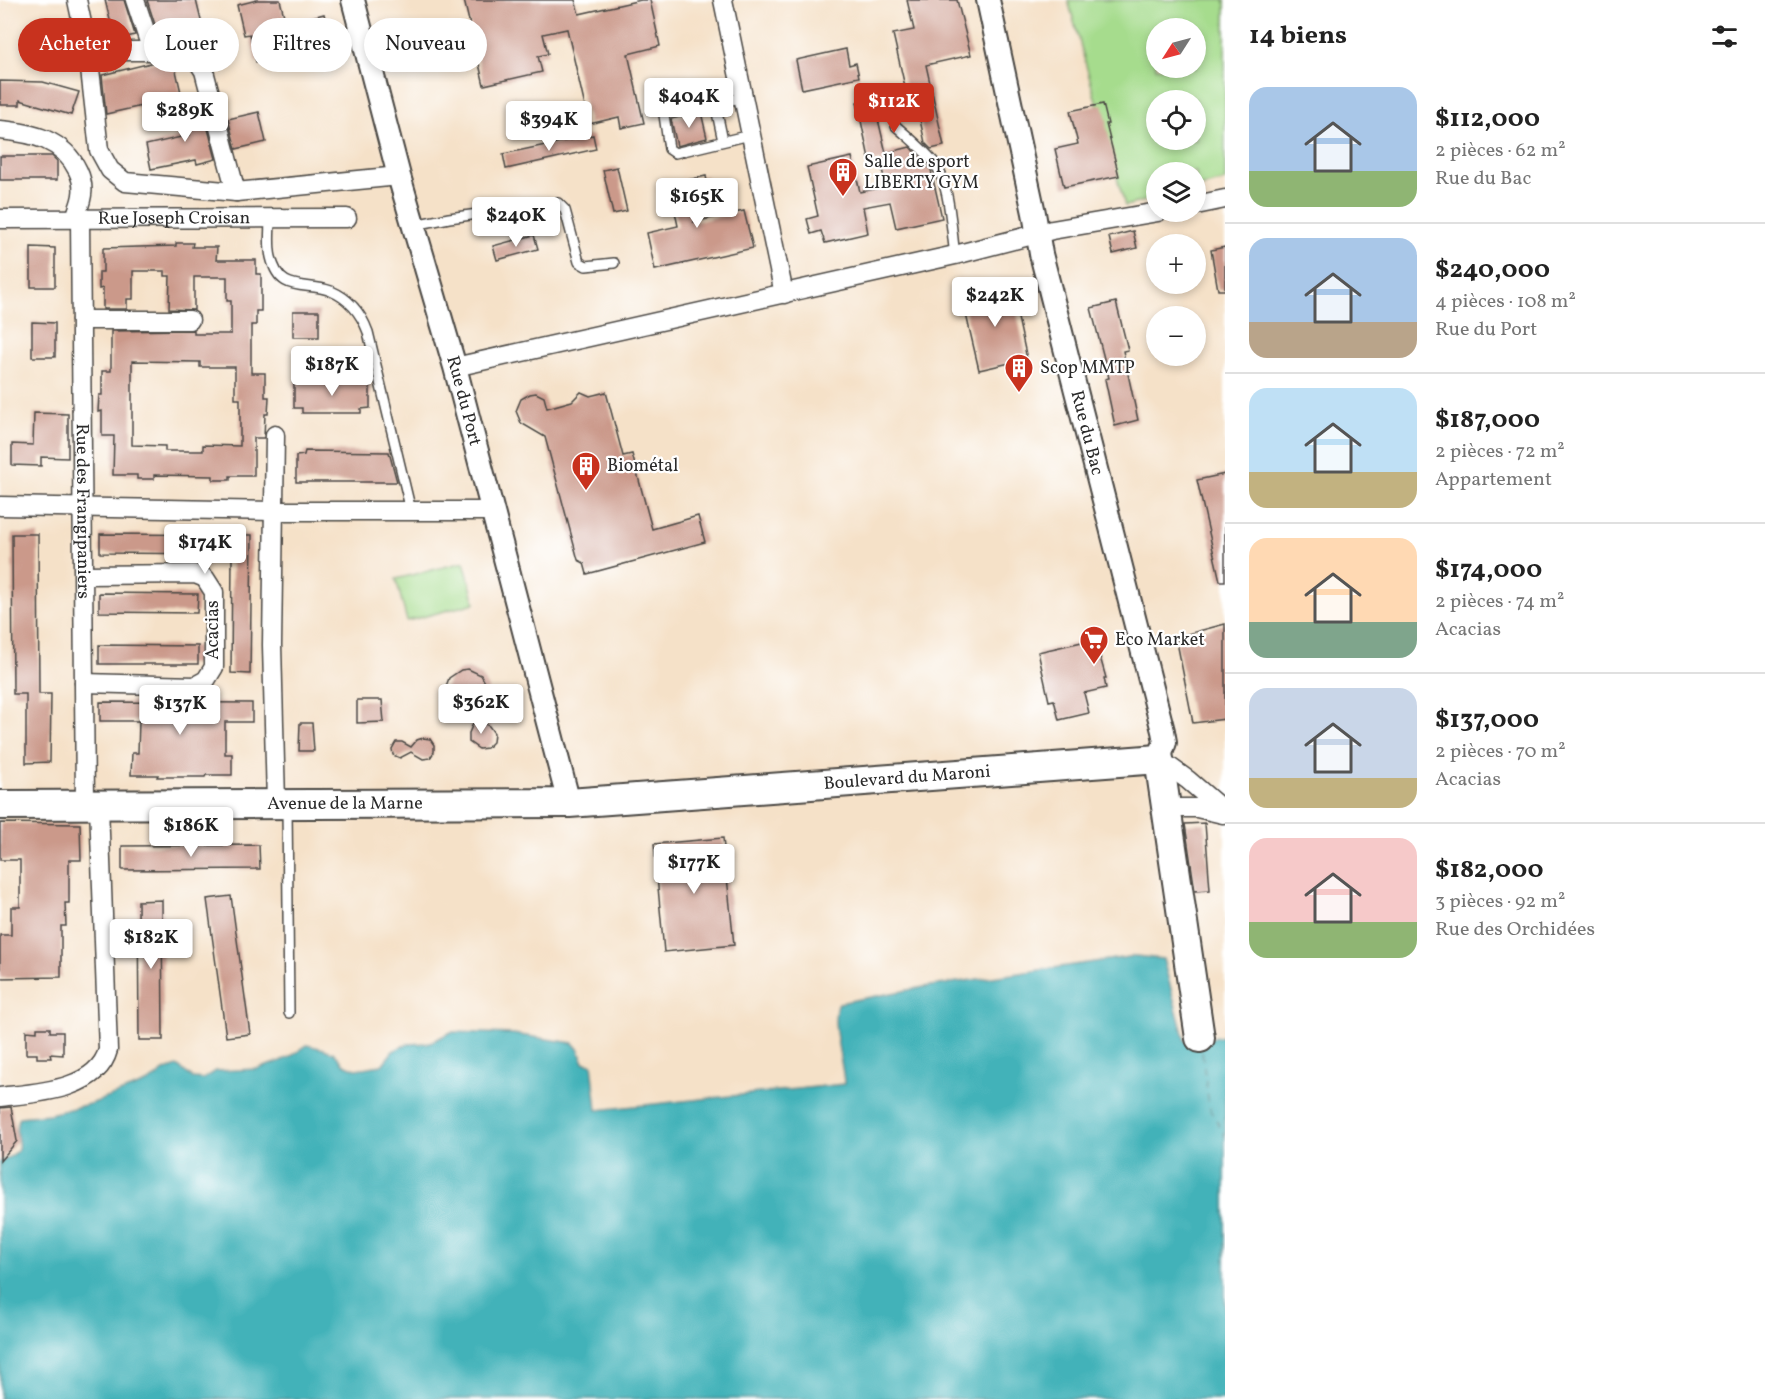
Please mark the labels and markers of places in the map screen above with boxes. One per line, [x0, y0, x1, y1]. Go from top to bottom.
pin: $404K [647, 78, 731, 129]
pin: $112K [852, 83, 936, 134]
pin: $289K [143, 92, 227, 143]
pin: $394K [507, 101, 591, 152]
place label: Salle de sport LIBERTY GYM [864, 150, 979, 196]
building icon: Salle de sport LIBERTY GYM [827, 156, 859, 198]
pin: $165K [655, 178, 739, 229]
pin: $240K [474, 197, 558, 248]
pin: $242K [953, 277, 1037, 328]
pin: $187K [290, 346, 374, 397]
building icon: Scop MMTP [1003, 352, 1035, 394]
place label: Scop MMTP [1040, 356, 1135, 381]
building icon: Biométal [570, 450, 602, 492]
place label: Biométal [607, 454, 678, 479]
pin: $174K [163, 524, 247, 575]
supermarket icon: Eco Market [1078, 624, 1110, 666]
place label: Eco Market [1115, 628, 1205, 653]
pin: $362K [439, 684, 523, 735]
pin: $137K [138, 685, 222, 736]
pin: $186K [149, 807, 233, 858]
pin: $177K [652, 844, 736, 895]
pin: $182K [109, 919, 193, 970]

